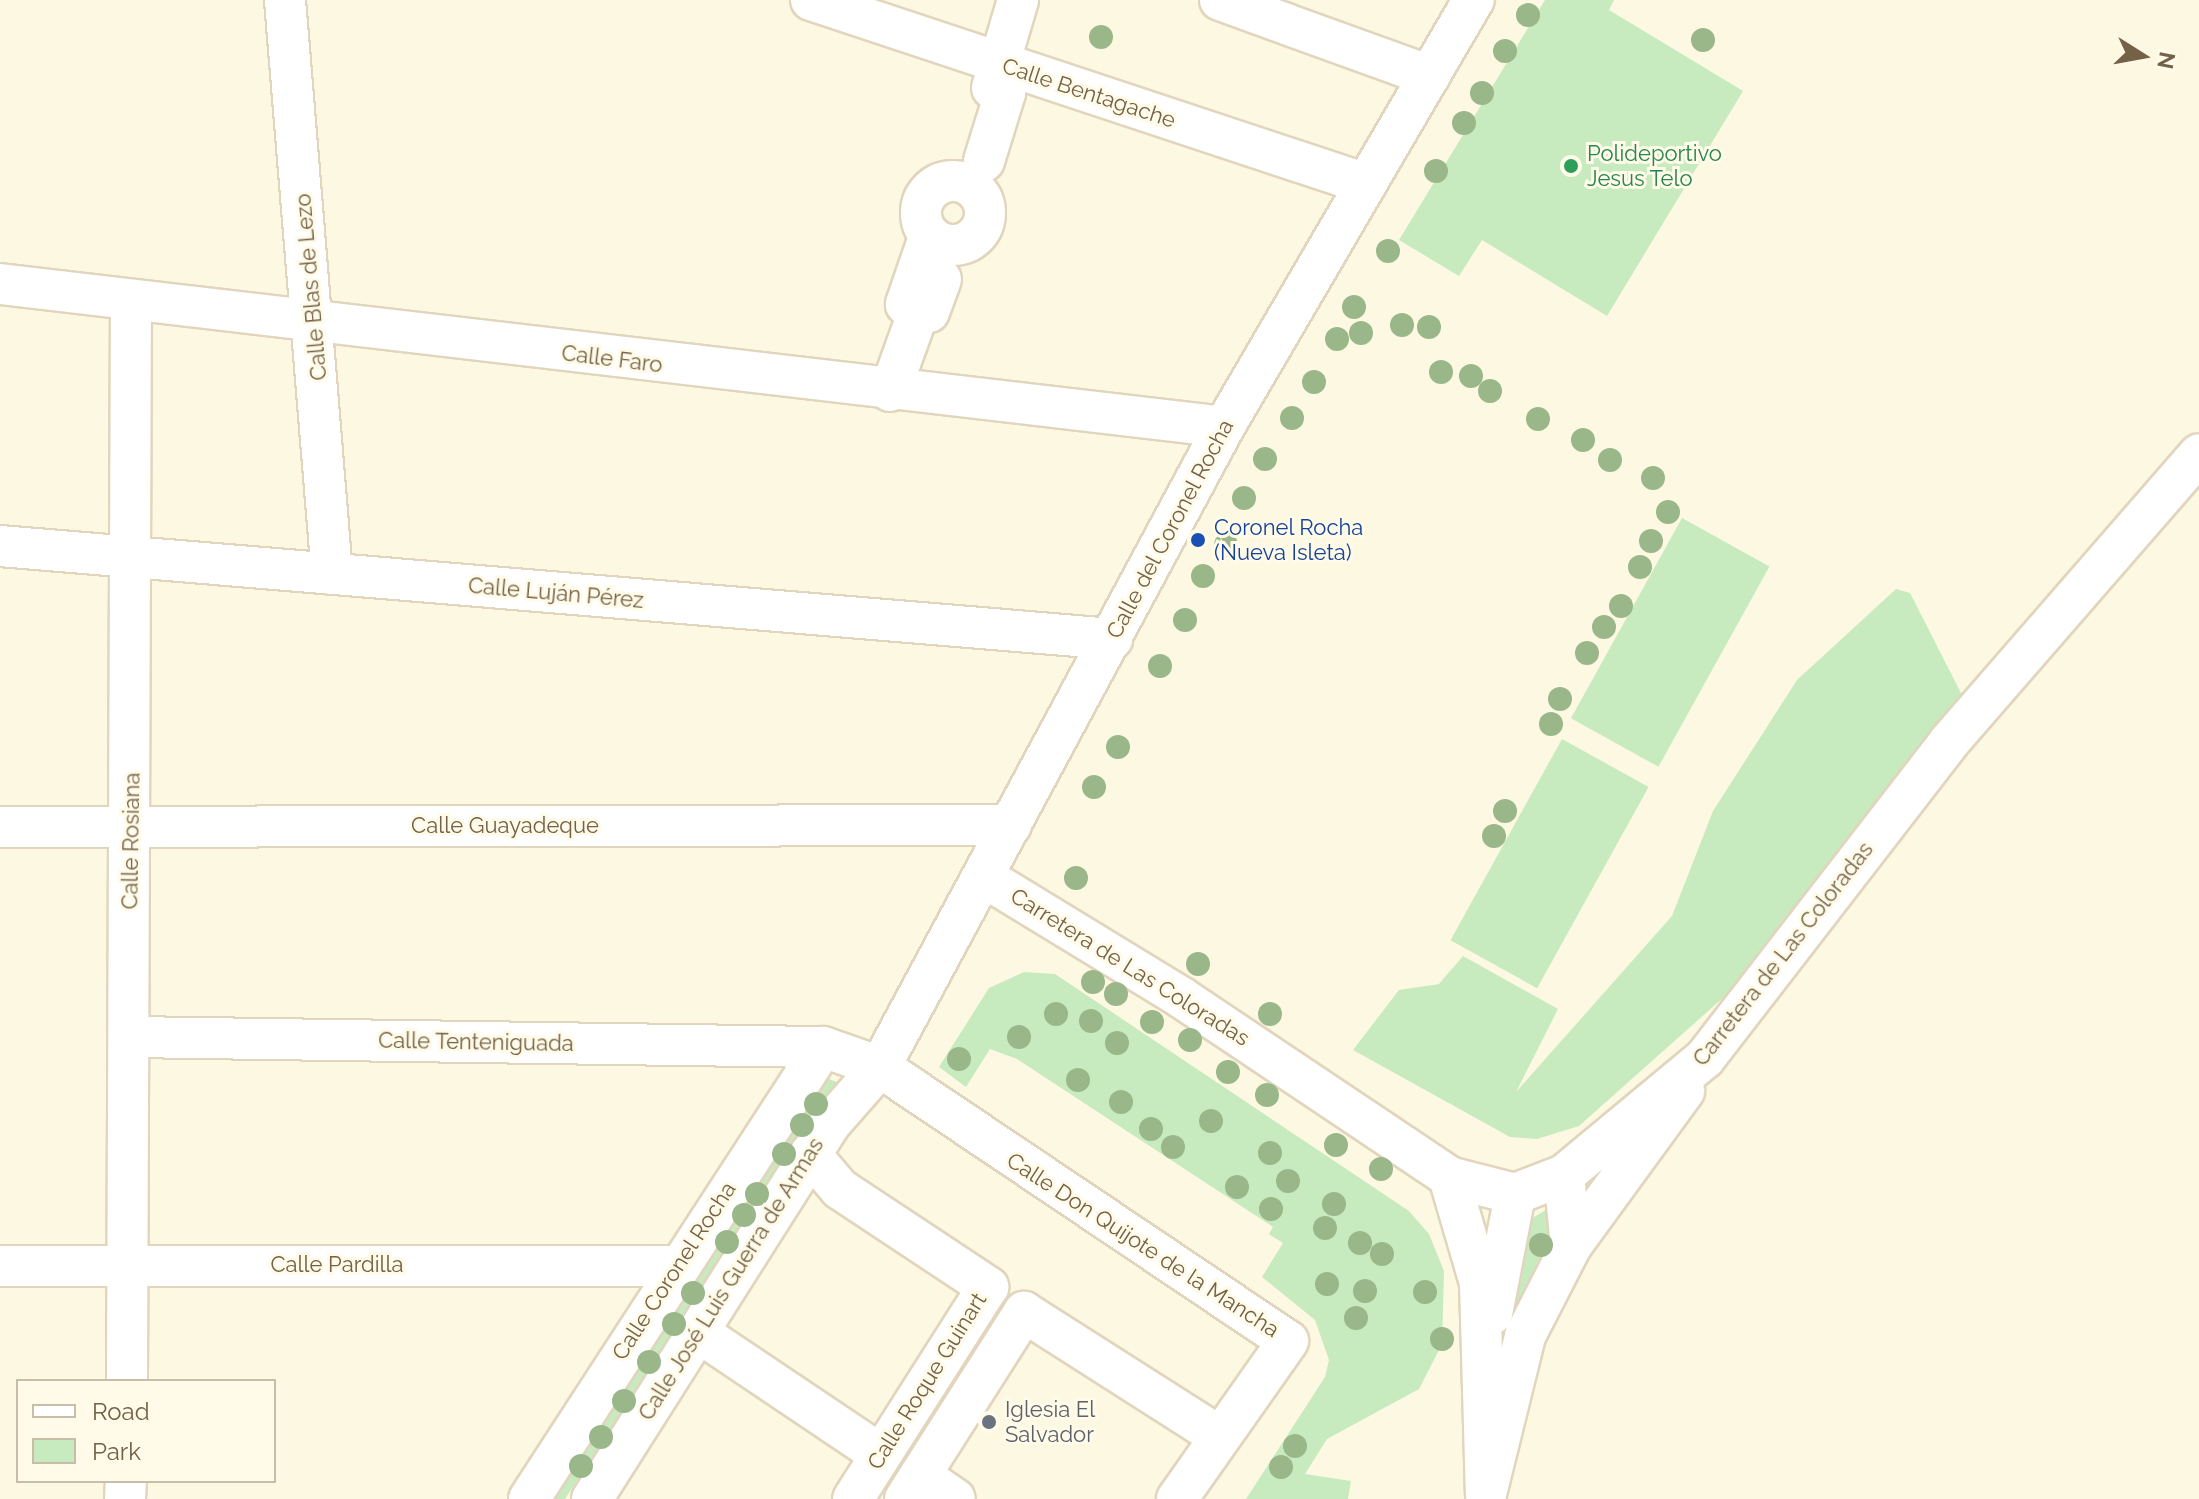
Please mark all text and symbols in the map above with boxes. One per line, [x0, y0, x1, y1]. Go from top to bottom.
north arrow [2103, 16, 2183, 96]
text: N [2152, 50, 2181, 71]
street label: Calle Bentagache [999, 53, 1179, 133]
place label: Polideportivo Jesus Telo [1587, 140, 1722, 192]
marker: Polideportivo Jesus Telo [1562, 157, 1580, 175]
street label: Calle Blas de Lezo [290, 192, 332, 382]
street label: Calle Faro [560, 340, 664, 378]
street label: Calle del Coronel Rocha [1101, 414, 1239, 644]
place label: Coronel Rocha (Nueva Isleta) [1214, 514, 1364, 566]
marker: Coronel Rocha (Nueva Isleta) [1189, 531, 1207, 549]
street label: Calle Luján Pérez [467, 572, 645, 614]
street label: Calle Rosiana [117, 772, 145, 910]
street label: Calle Guayadeque [411, 813, 599, 839]
street label: Carretera de Las Coloradas [1687, 837, 1879, 1071]
street label: Carretera de Las Coloradas [1006, 882, 1254, 1052]
street label: Calle Tenteniguada [378, 1027, 574, 1057]
street label: Calle José Luis Guerra de Armas [633, 1132, 829, 1426]
street label: Calle Don Quijote de la Mancha [1002, 1147, 1284, 1343]
street label: Calle Coronel Rocha [606, 1177, 742, 1365]
street label: Calle Pardilla [271, 1252, 403, 1278]
street label: Calle Roque Guinart [862, 1288, 992, 1474]
legend [16, 1379, 276, 1483]
place label: Iglesia El Salvador [1005, 1396, 1095, 1448]
text: Road [92, 1397, 150, 1426]
marker: Iglesia El Salvador [980, 1413, 998, 1431]
text: Park [92, 1437, 141, 1466]

